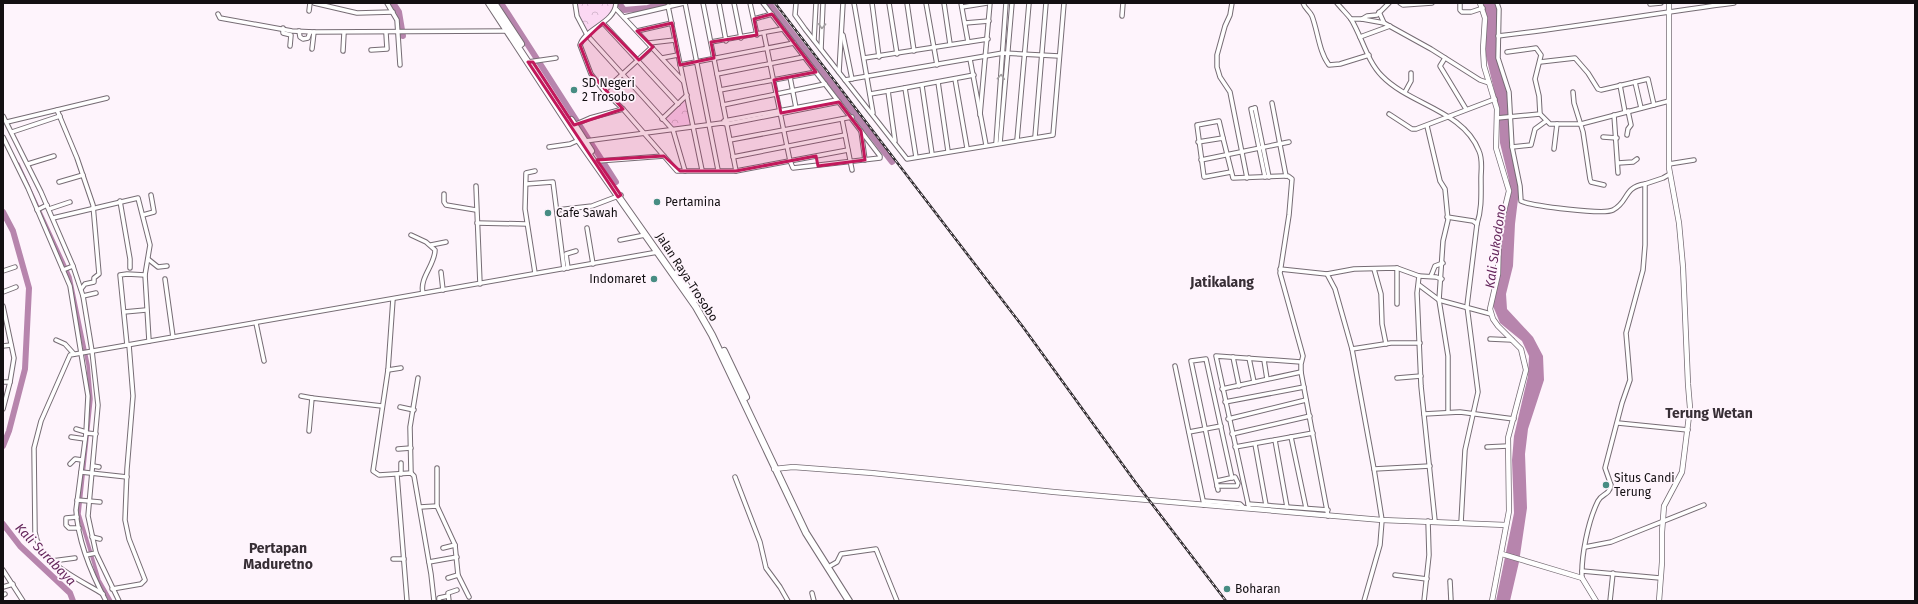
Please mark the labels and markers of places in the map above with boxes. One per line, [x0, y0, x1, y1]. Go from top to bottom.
place label: SD Negeri 2 Trosobo [582, 76, 635, 104]
marker: SD Negeri 2 Trosobo [569, 85, 579, 95]
place label: Pertamina [665, 195, 721, 209]
marker: Pertamina [652, 197, 662, 207]
place label: Cafe Sawah [556, 206, 618, 220]
marker: Cafe Sawah [543, 208, 553, 218]
place label: Indomaret [589, 272, 647, 286]
marker: Indomaret [649, 274, 659, 284]
place label: Situs Candi Terung [1614, 471, 1675, 499]
marker: Situs Candi Terung [1601, 480, 1611, 490]
place label: Boharan [1235, 582, 1281, 596]
marker: Boharan [1222, 584, 1232, 594]

